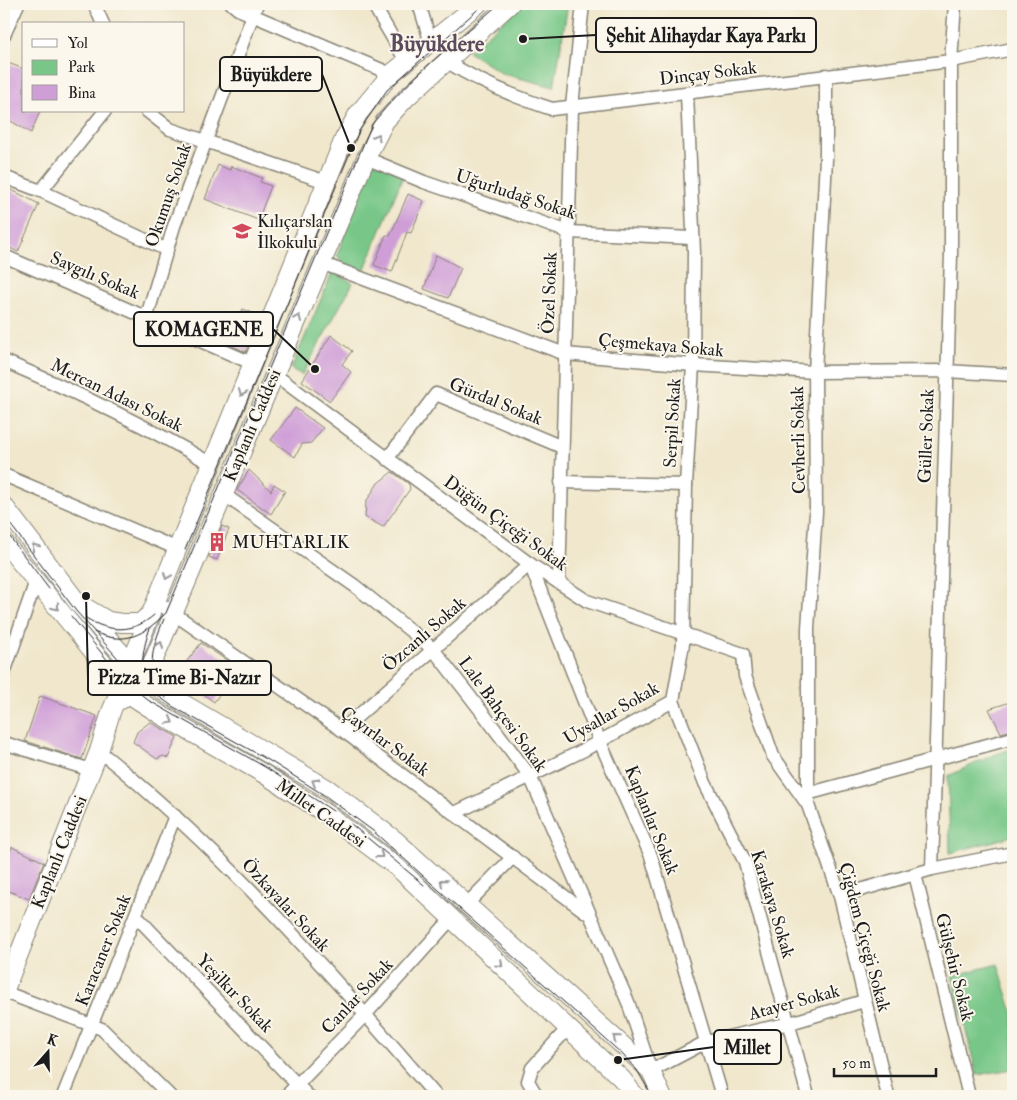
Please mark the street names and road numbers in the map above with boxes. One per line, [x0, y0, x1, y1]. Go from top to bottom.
street label: Dinçay Sokak [658, 56, 758, 91]
street label: Okumuş Sokak [140, 140, 197, 250]
street label: Uğurludağ Sokak [452, 164, 580, 225]
street label: Saygılı Sokak [47, 246, 143, 305]
street label: Özel Sokak [537, 251, 562, 335]
street label: Çeşmekaya Sokak [597, 329, 725, 362]
street label: Mercan Adası Sokak [47, 353, 187, 438]
street label: Kaplanlı Caddesi [218, 365, 287, 485]
street label: Gürdal Sokak [446, 372, 546, 431]
street label: Serpil Sokak [659, 377, 686, 468]
street label: Cevherli Sokak [786, 385, 811, 494]
street label: Güller Sokak [913, 388, 940, 484]
street label: Düğün Çiçeği Sokak [439, 471, 573, 577]
street label: Özcanlı Sokak [378, 591, 471, 677]
street label: Lale Bahçesi Sokak [453, 652, 553, 777]
street label: Uysallar Sokak [559, 677, 663, 750]
street label: Çayırlar Sokak [335, 701, 434, 782]
street label: Kaplanlar Sokak [619, 762, 684, 879]
street label: Millet Caddesi [271, 774, 371, 853]
street label: Kaplanlı Caddesi [26, 792, 93, 912]
street label: Karakaya Sokak [745, 847, 800, 961]
street label: Özkayalar Sokak [236, 854, 335, 957]
street label: Çiğdem Çiçeği Sokak [833, 860, 896, 1015]
street label: Karacaner Sokak [70, 890, 137, 1010]
street label: Gülşehir Sokak [930, 911, 979, 1024]
street label: Yeşilkır Sokak [191, 949, 278, 1038]
street label: Canlar Sokak [316, 953, 399, 1039]
street label: Atayer Sokak [745, 979, 843, 1026]

